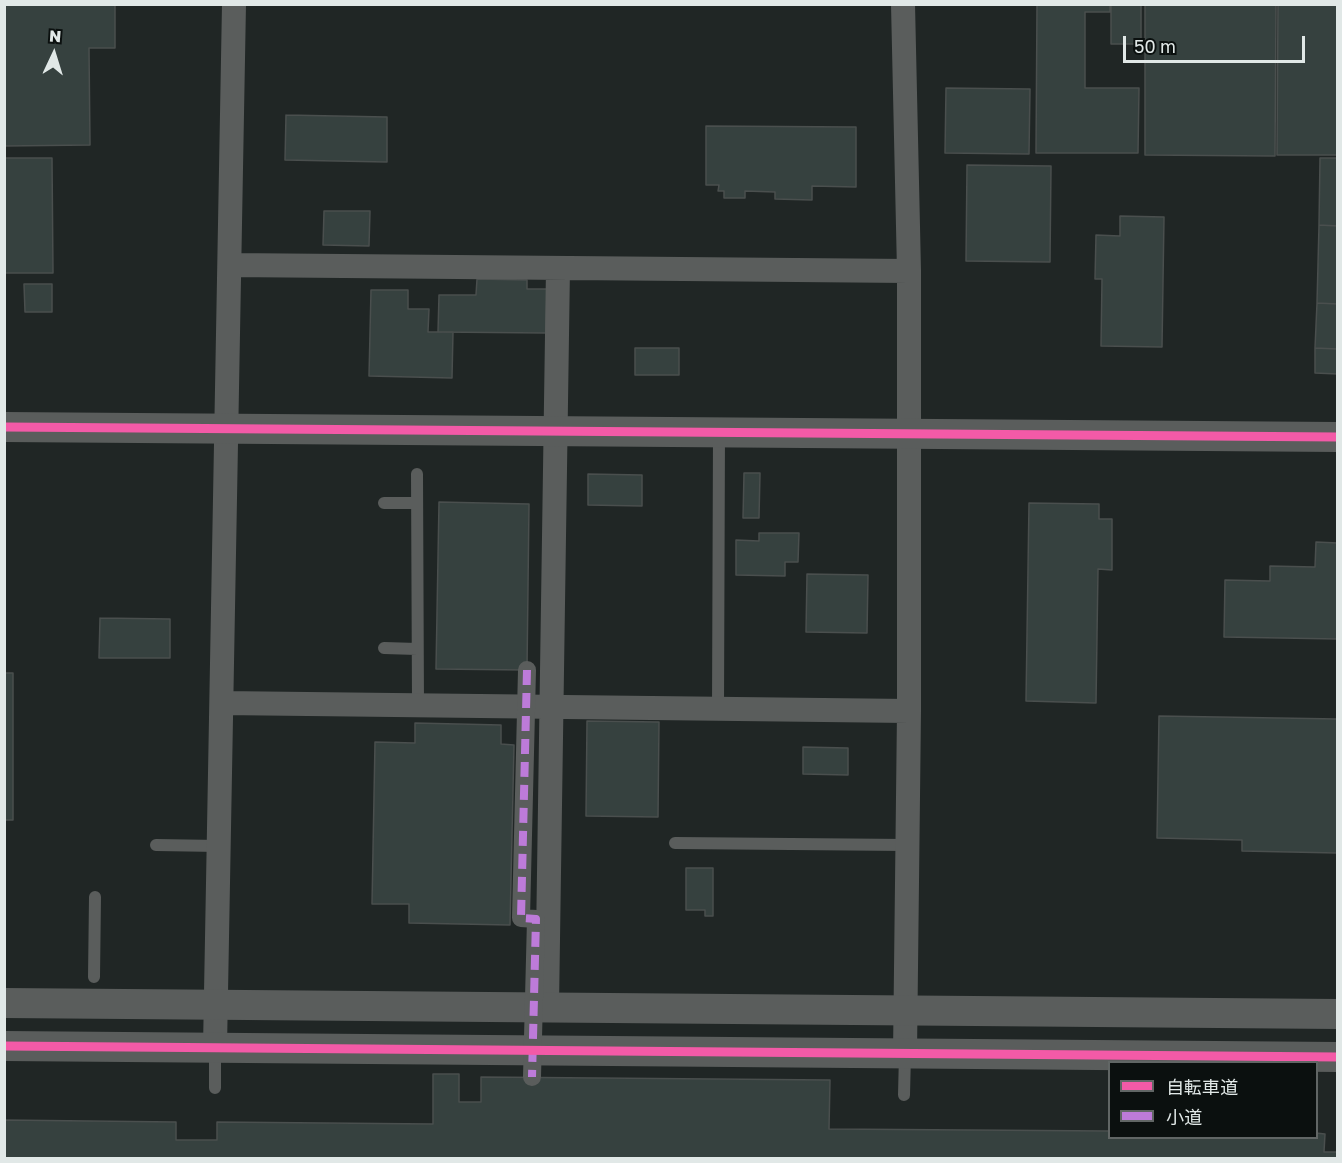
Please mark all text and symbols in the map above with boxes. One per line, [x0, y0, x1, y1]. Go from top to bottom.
north arrow [24, 24, 84, 84]
scale bar [1126, 24, 1308, 62]
text: N [48, 26, 62, 46]
text: 50 m [1134, 35, 1176, 57]
legend [1108, 1061, 1318, 1139]
text: 自転車道 [1166, 1076, 1238, 1098]
text: 小道 [1166, 1106, 1202, 1128]

